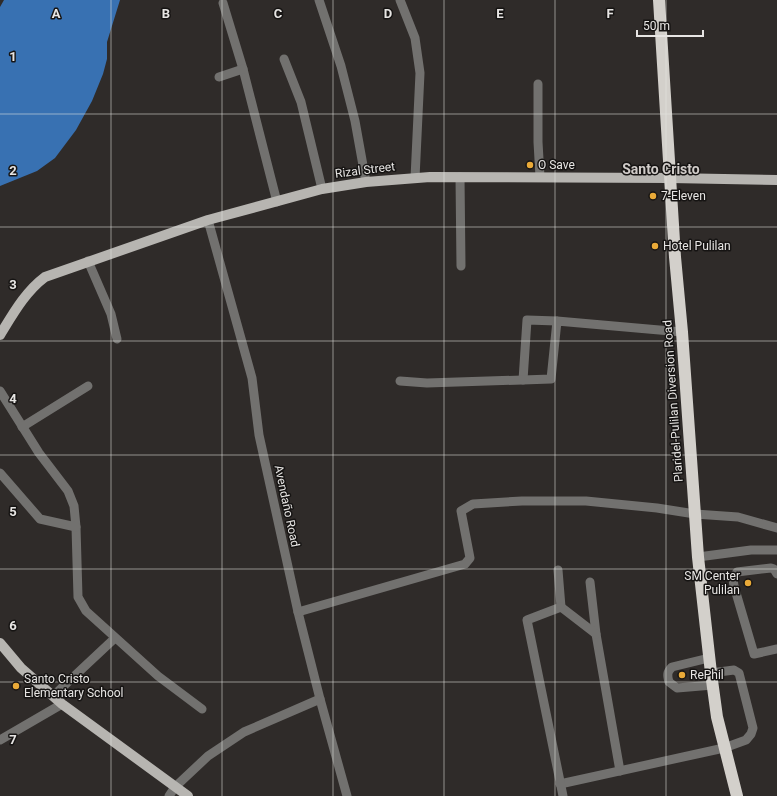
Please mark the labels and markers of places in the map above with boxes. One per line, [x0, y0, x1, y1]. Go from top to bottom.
place label: O Save [538, 158, 575, 172]
marker: O Save [525, 160, 535, 170]
place label: 7-Eleven [661, 189, 706, 203]
marker: 7-Eleven [648, 191, 658, 201]
place label: Hotel Pulilan [663, 239, 731, 253]
marker: Hotel Pulilan [650, 241, 660, 251]
place label: SM Center Pulilan [684, 569, 740, 597]
marker: SM Center Pulilan [743, 578, 753, 588]
place label: RePhil [690, 668, 724, 682]
marker: RePhil [677, 670, 687, 680]
place label: Santo Cristo Elementary School [24, 672, 124, 700]
marker: Santo Cristo Elementary School [11, 681, 21, 691]

